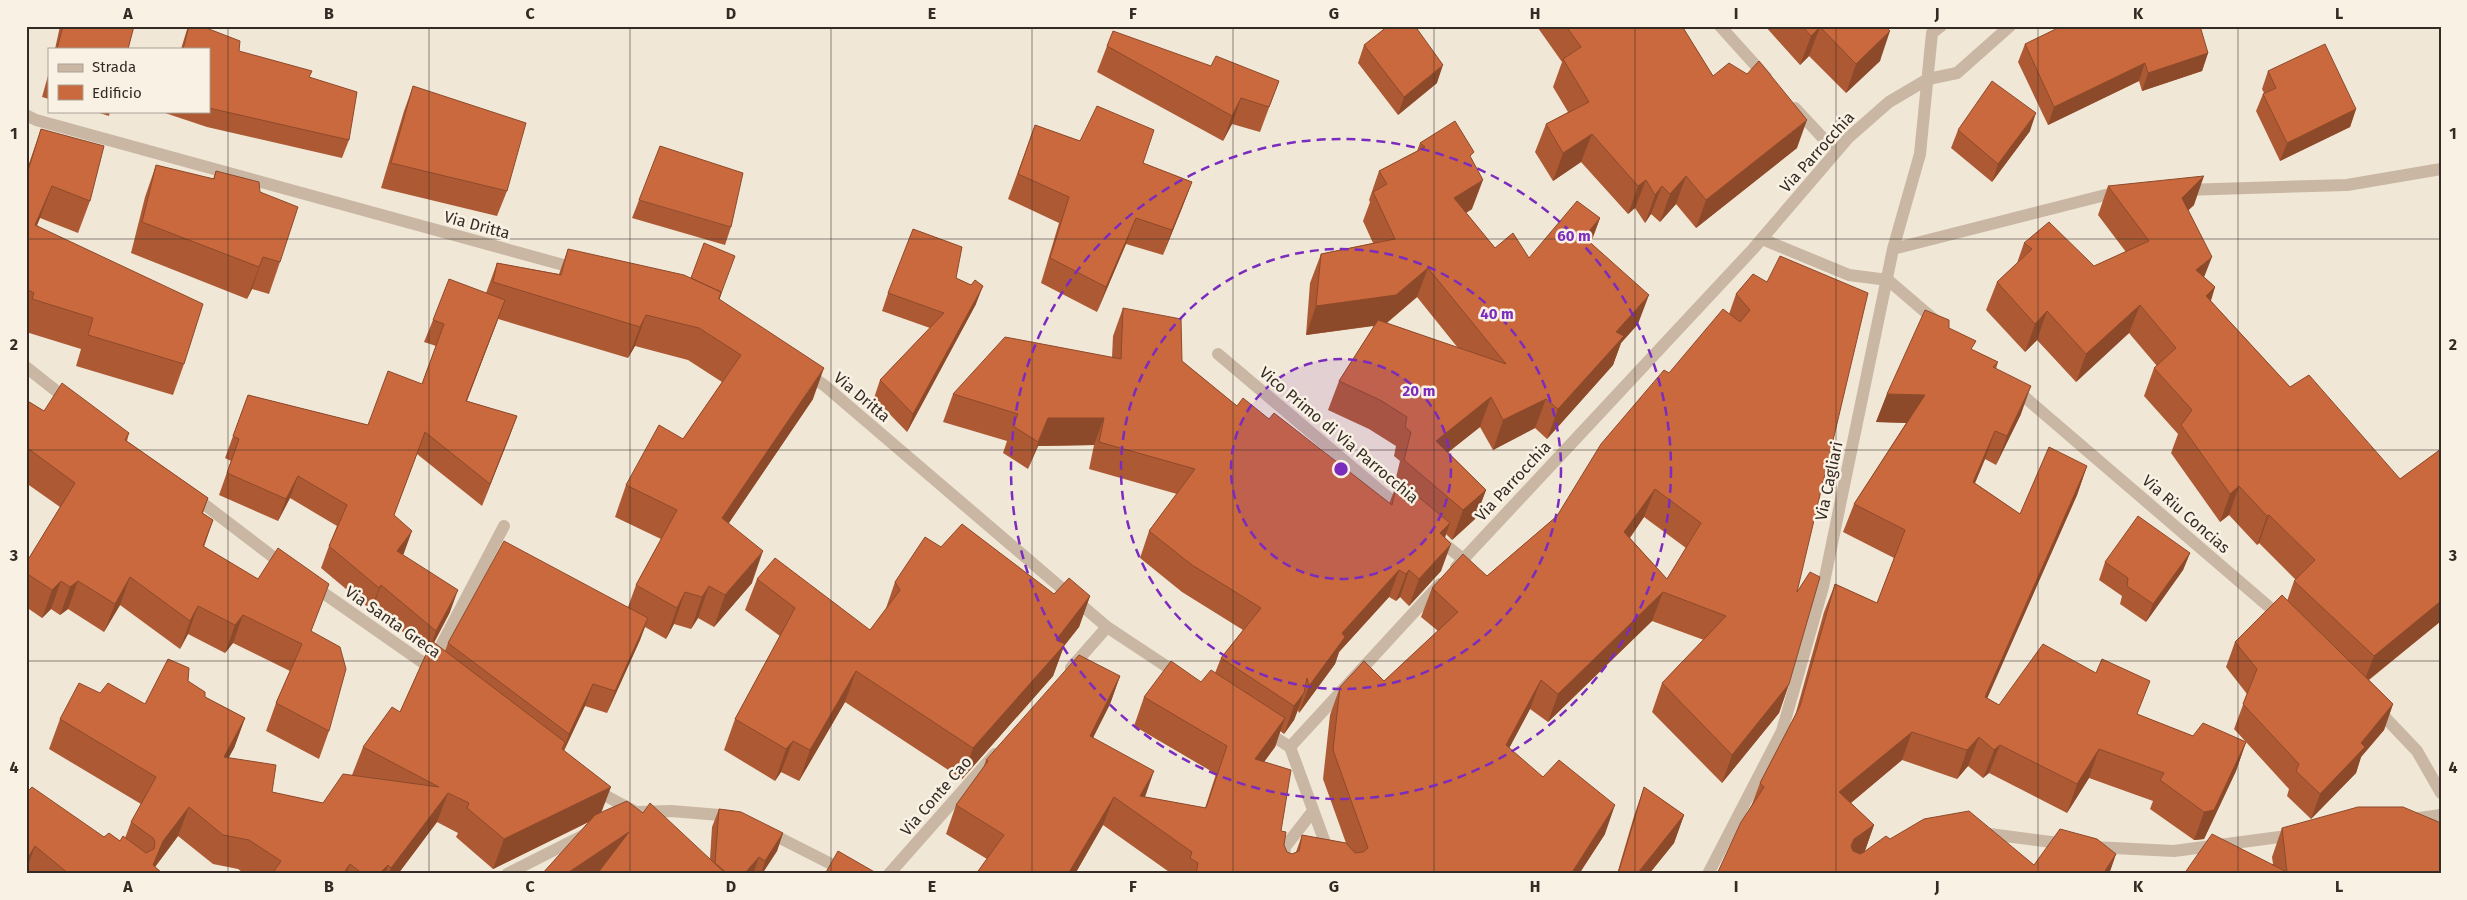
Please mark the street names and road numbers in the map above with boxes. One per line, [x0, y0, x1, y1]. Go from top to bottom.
street label: Via Parrocchia [1776, 108, 1858, 196]
street label: Via Dritta [442, 207, 512, 243]
street label: Vico Primo di Via Parrocchia [1256, 363, 1422, 507]
street label: Via Dritta [830, 368, 894, 426]
street label: Via Parrocchia [1471, 437, 1555, 525]
street label: Via Cagliari [1811, 440, 1847, 522]
street label: Via Riu Concias [2138, 471, 2234, 557]
street label: Via Santa Greca [341, 582, 445, 662]
street label: Via Conte Cao [896, 752, 976, 840]

